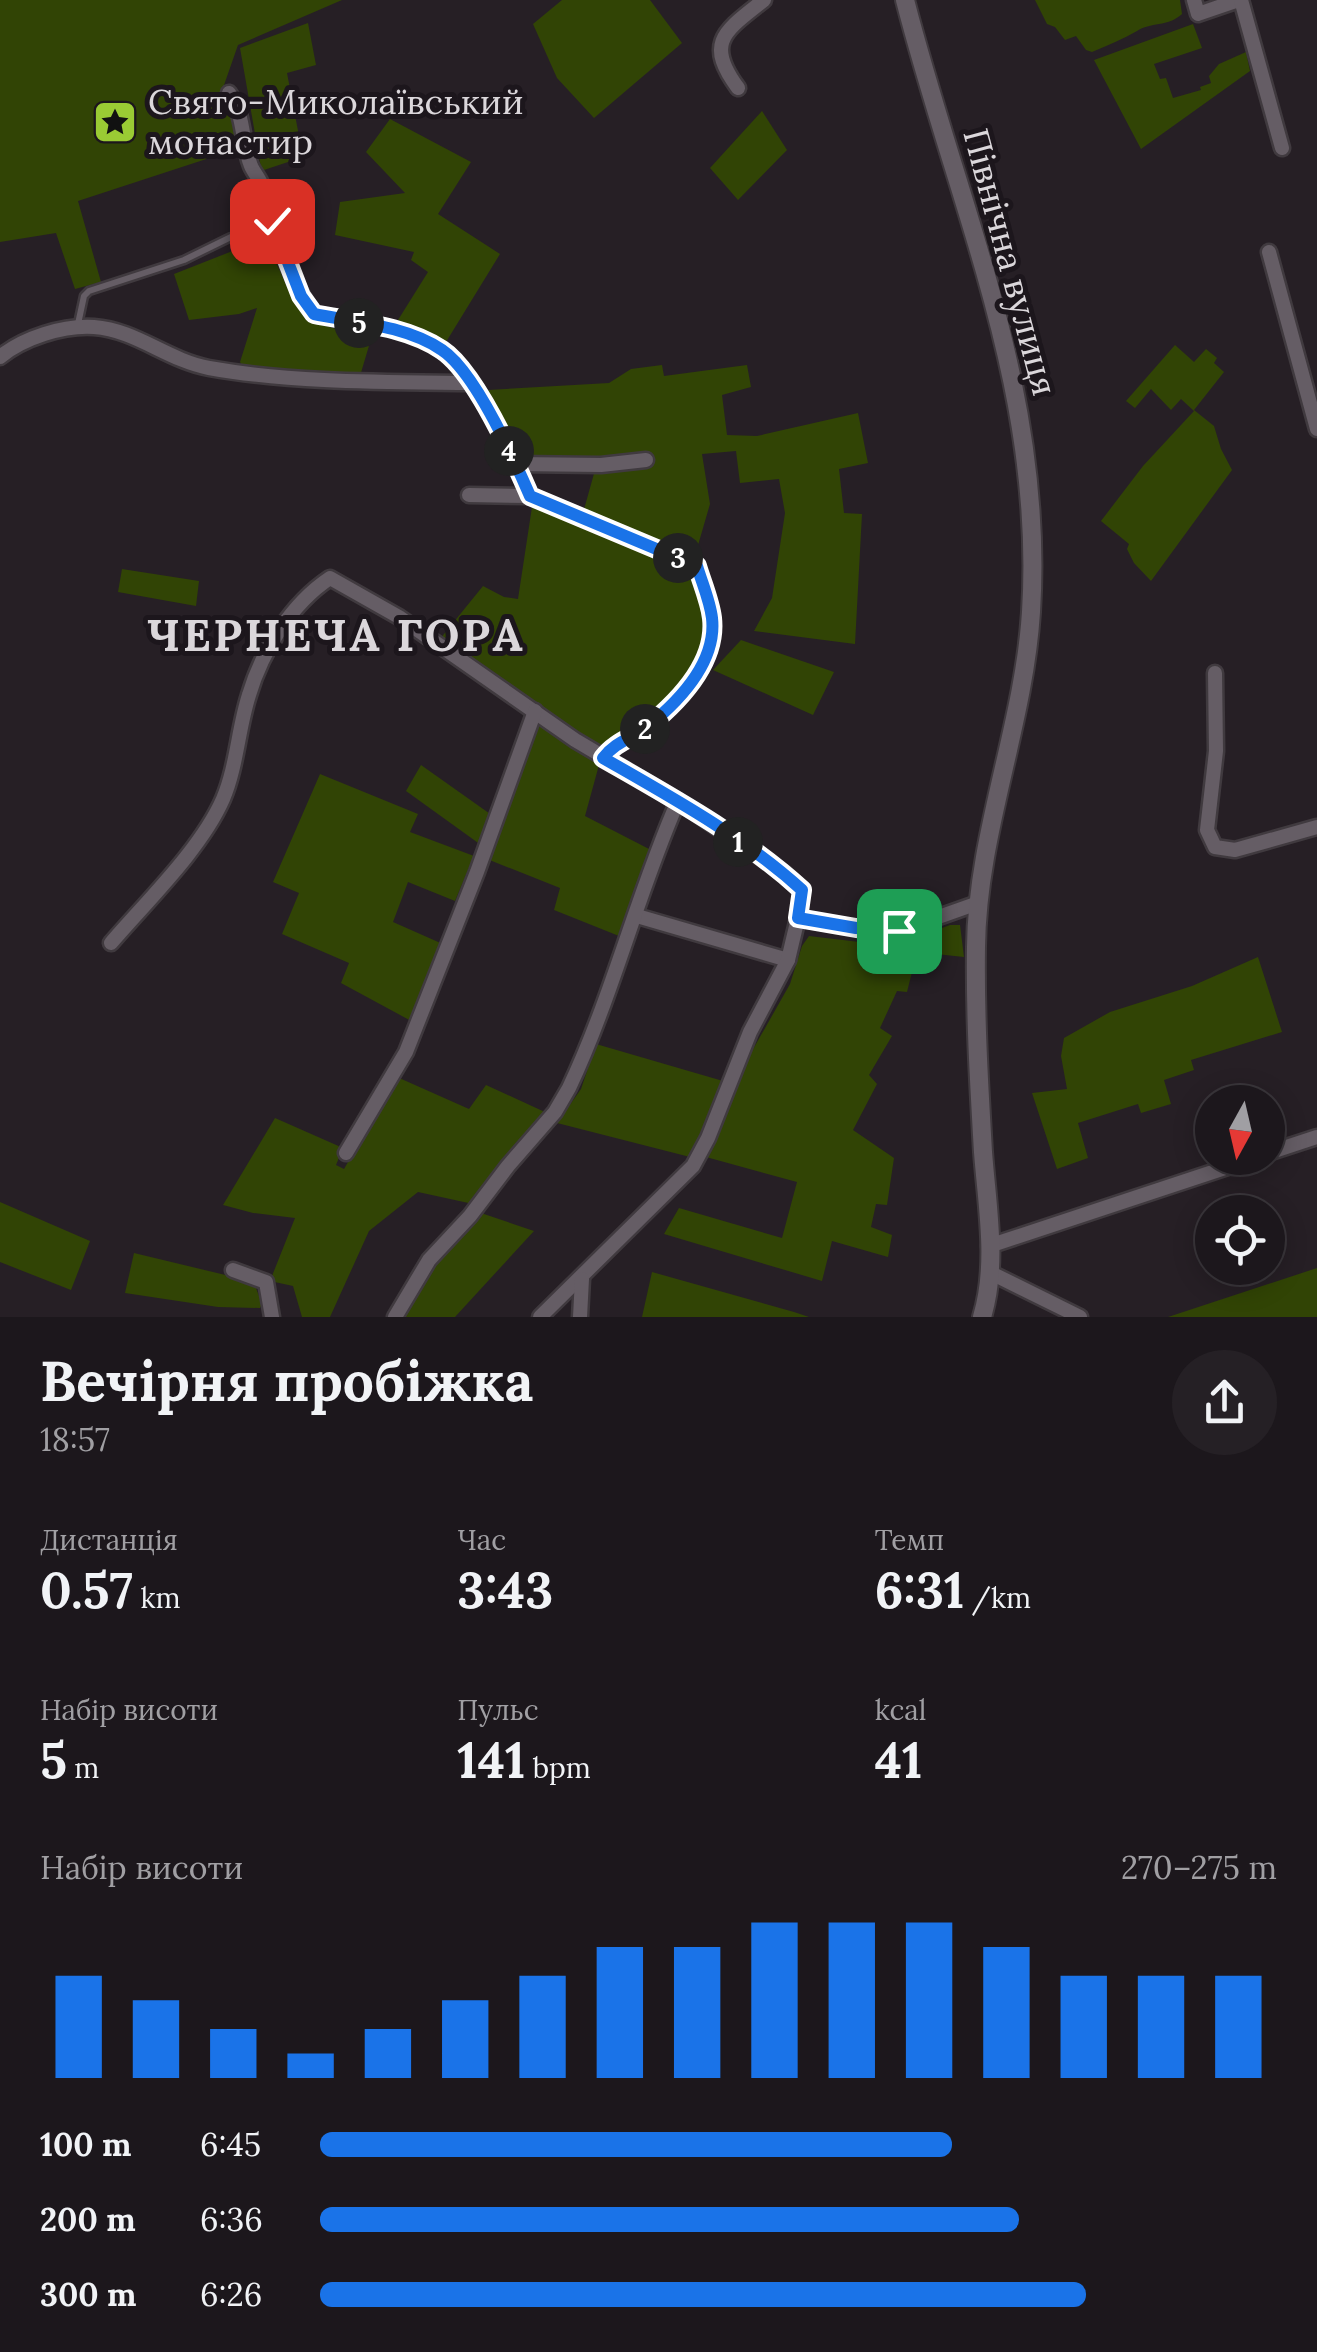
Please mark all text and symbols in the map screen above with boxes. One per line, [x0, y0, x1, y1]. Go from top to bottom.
place label: Свято-Миколаївський монастир [148, 79, 524, 164]
place icon: Свято-Миколаївський монастир [92, 99, 138, 145]
street label: Північна вулиця [953, 123, 1068, 400]
pin [230, 179, 315, 264]
icon: check [245, 194, 300, 249]
pin: 5 [334, 298, 384, 348]
text: 5 [351, 305, 367, 341]
pin: 4 [484, 426, 534, 476]
text: 4 [501, 433, 517, 469]
pin: 3 [653, 533, 703, 583]
text: 3 [670, 540, 686, 576]
district label: ЧЕРНЕЧА ГОРА [147, 606, 525, 663]
pin: 2 [620, 704, 670, 754]
text: 2 [638, 711, 652, 747]
pin: 1 [713, 817, 763, 867]
text: 1 [732, 824, 744, 860]
pin [857, 889, 942, 974]
icon: arrive [872, 904, 927, 959]
north arrow [1195, 1085, 1285, 1175]
map controls [1195, 1085, 1285, 1285]
button: locate [1195, 1195, 1285, 1285]
text: Вечірня пробіжка [40, 1346, 533, 1416]
button: share [1172, 1350, 1277, 1455]
text: 18:57 [40, 1419, 110, 1460]
text: Дистанція [40, 1522, 178, 1558]
text: Час [457, 1522, 506, 1558]
text: Темп [875, 1522, 944, 1558]
text: 0.57 [40, 1558, 133, 1622]
text: 3:43 [457, 1558, 553, 1622]
text: 6:31 [875, 1558, 964, 1622]
text: km [133, 1580, 181, 1616]
text: /km [964, 1580, 1031, 1616]
text: Набір висоти [40, 1692, 218, 1728]
text: Пульс [457, 1692, 539, 1728]
text: kcal [875, 1692, 926, 1728]
text: 5 [40, 1728, 67, 1792]
text: 141 [457, 1728, 525, 1792]
text: 41 [875, 1728, 922, 1792]
text: m [67, 1750, 99, 1786]
text: bpm [525, 1750, 591, 1786]
text: Набір висоти [40, 1847, 243, 1888]
text: 270–275 m [1121, 1847, 1277, 1888]
text: 100 m [40, 2124, 132, 2165]
text: 6:45 [200, 2124, 261, 2165]
text: 200 m [40, 2199, 136, 2240]
text: 6:36 [200, 2199, 263, 2240]
text: 300 m [40, 2274, 136, 2315]
text: 6:26 [200, 2274, 262, 2315]

